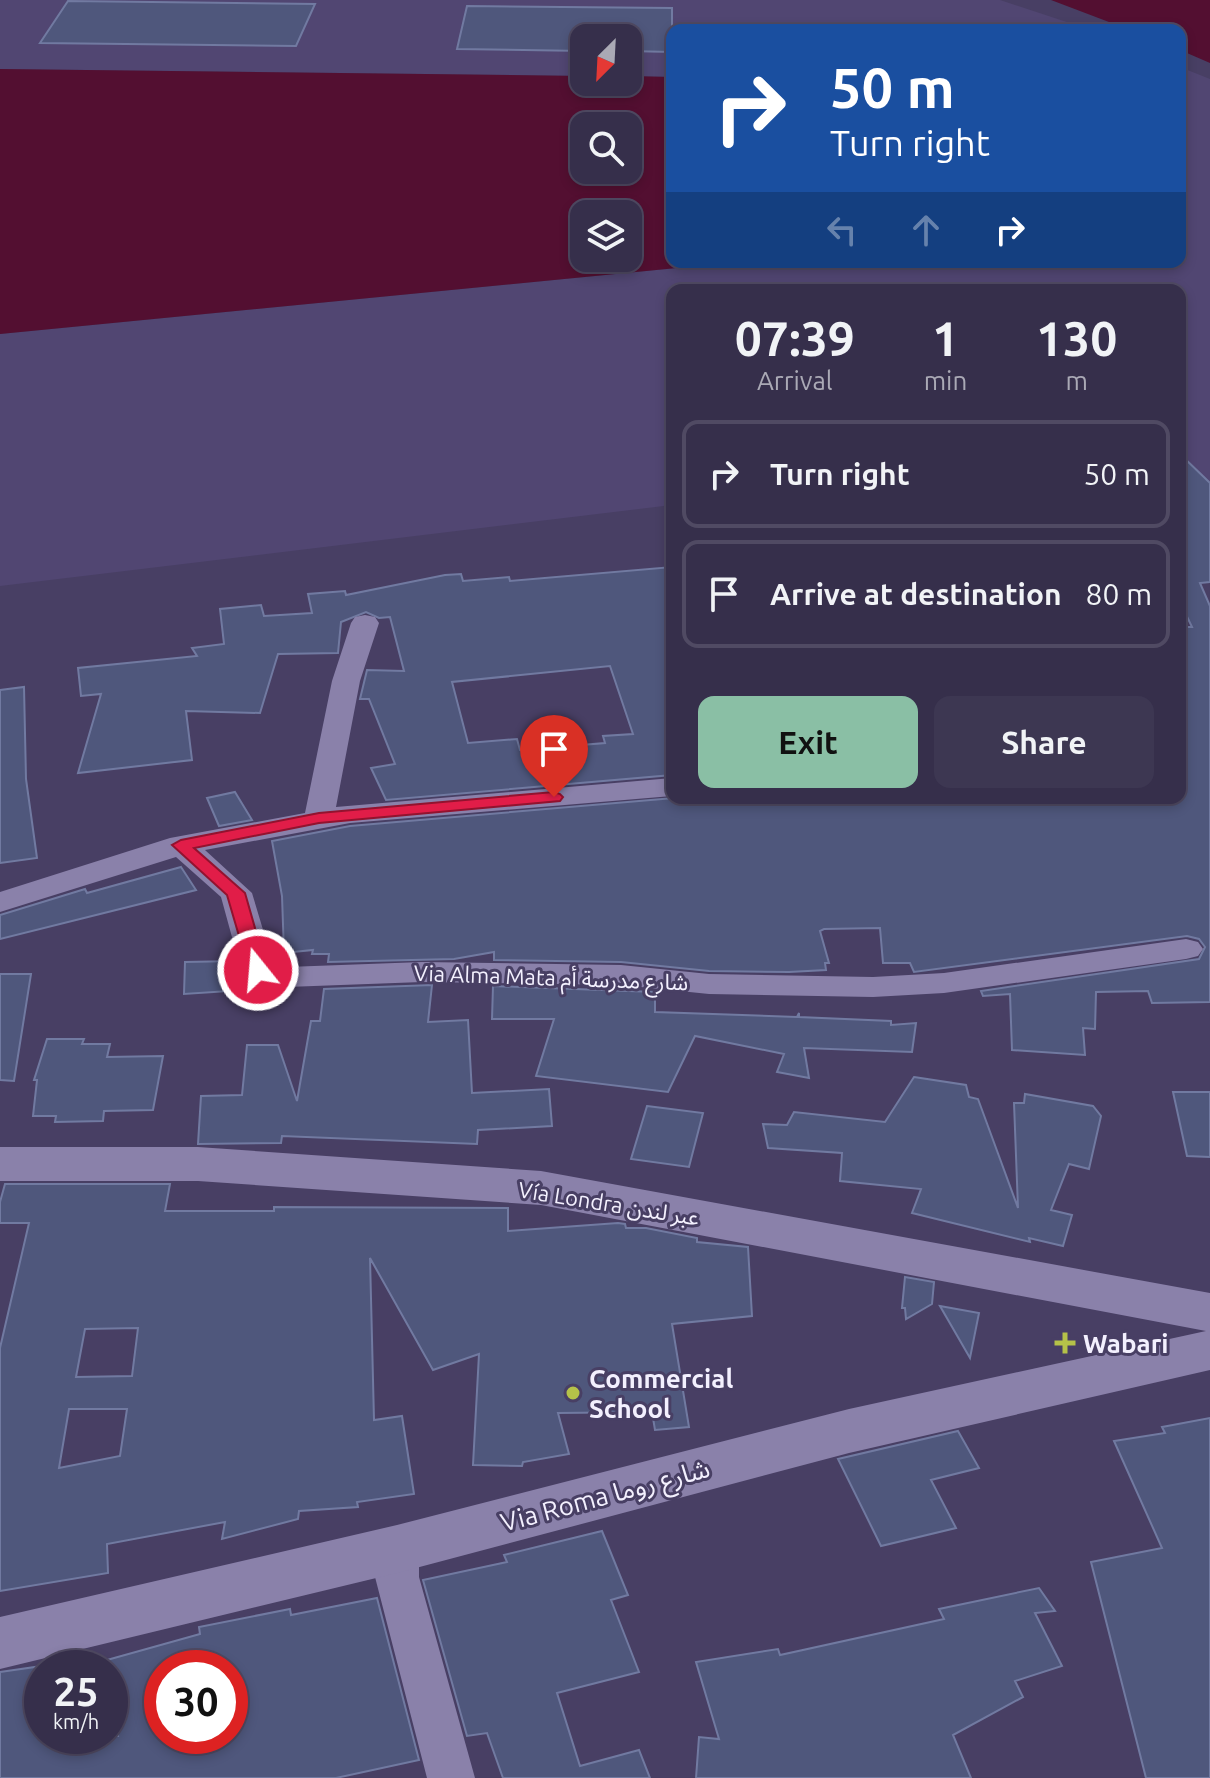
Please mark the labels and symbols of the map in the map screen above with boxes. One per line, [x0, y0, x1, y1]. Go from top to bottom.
north arrow [570, 24, 642, 96]
pin [520, 715, 588, 797]
position arrow [216, 928, 300, 1012]
street label: Via Alma Mata شارع مدرسة أم [413, 960, 689, 999]
street label: Vía Londra عبر لندن [517, 1176, 701, 1231]
place label: Wabari [1083, 1329, 1169, 1358]
marker: Wabari [1054, 1332, 1076, 1354]
place label: Commercial School [589, 1364, 733, 1423]
marker: Commercial School [564, 1384, 582, 1402]
street label: Via Roma شارع روما [497, 1453, 714, 1542]
speed limit sign: 30 [144, 1650, 248, 1754]

